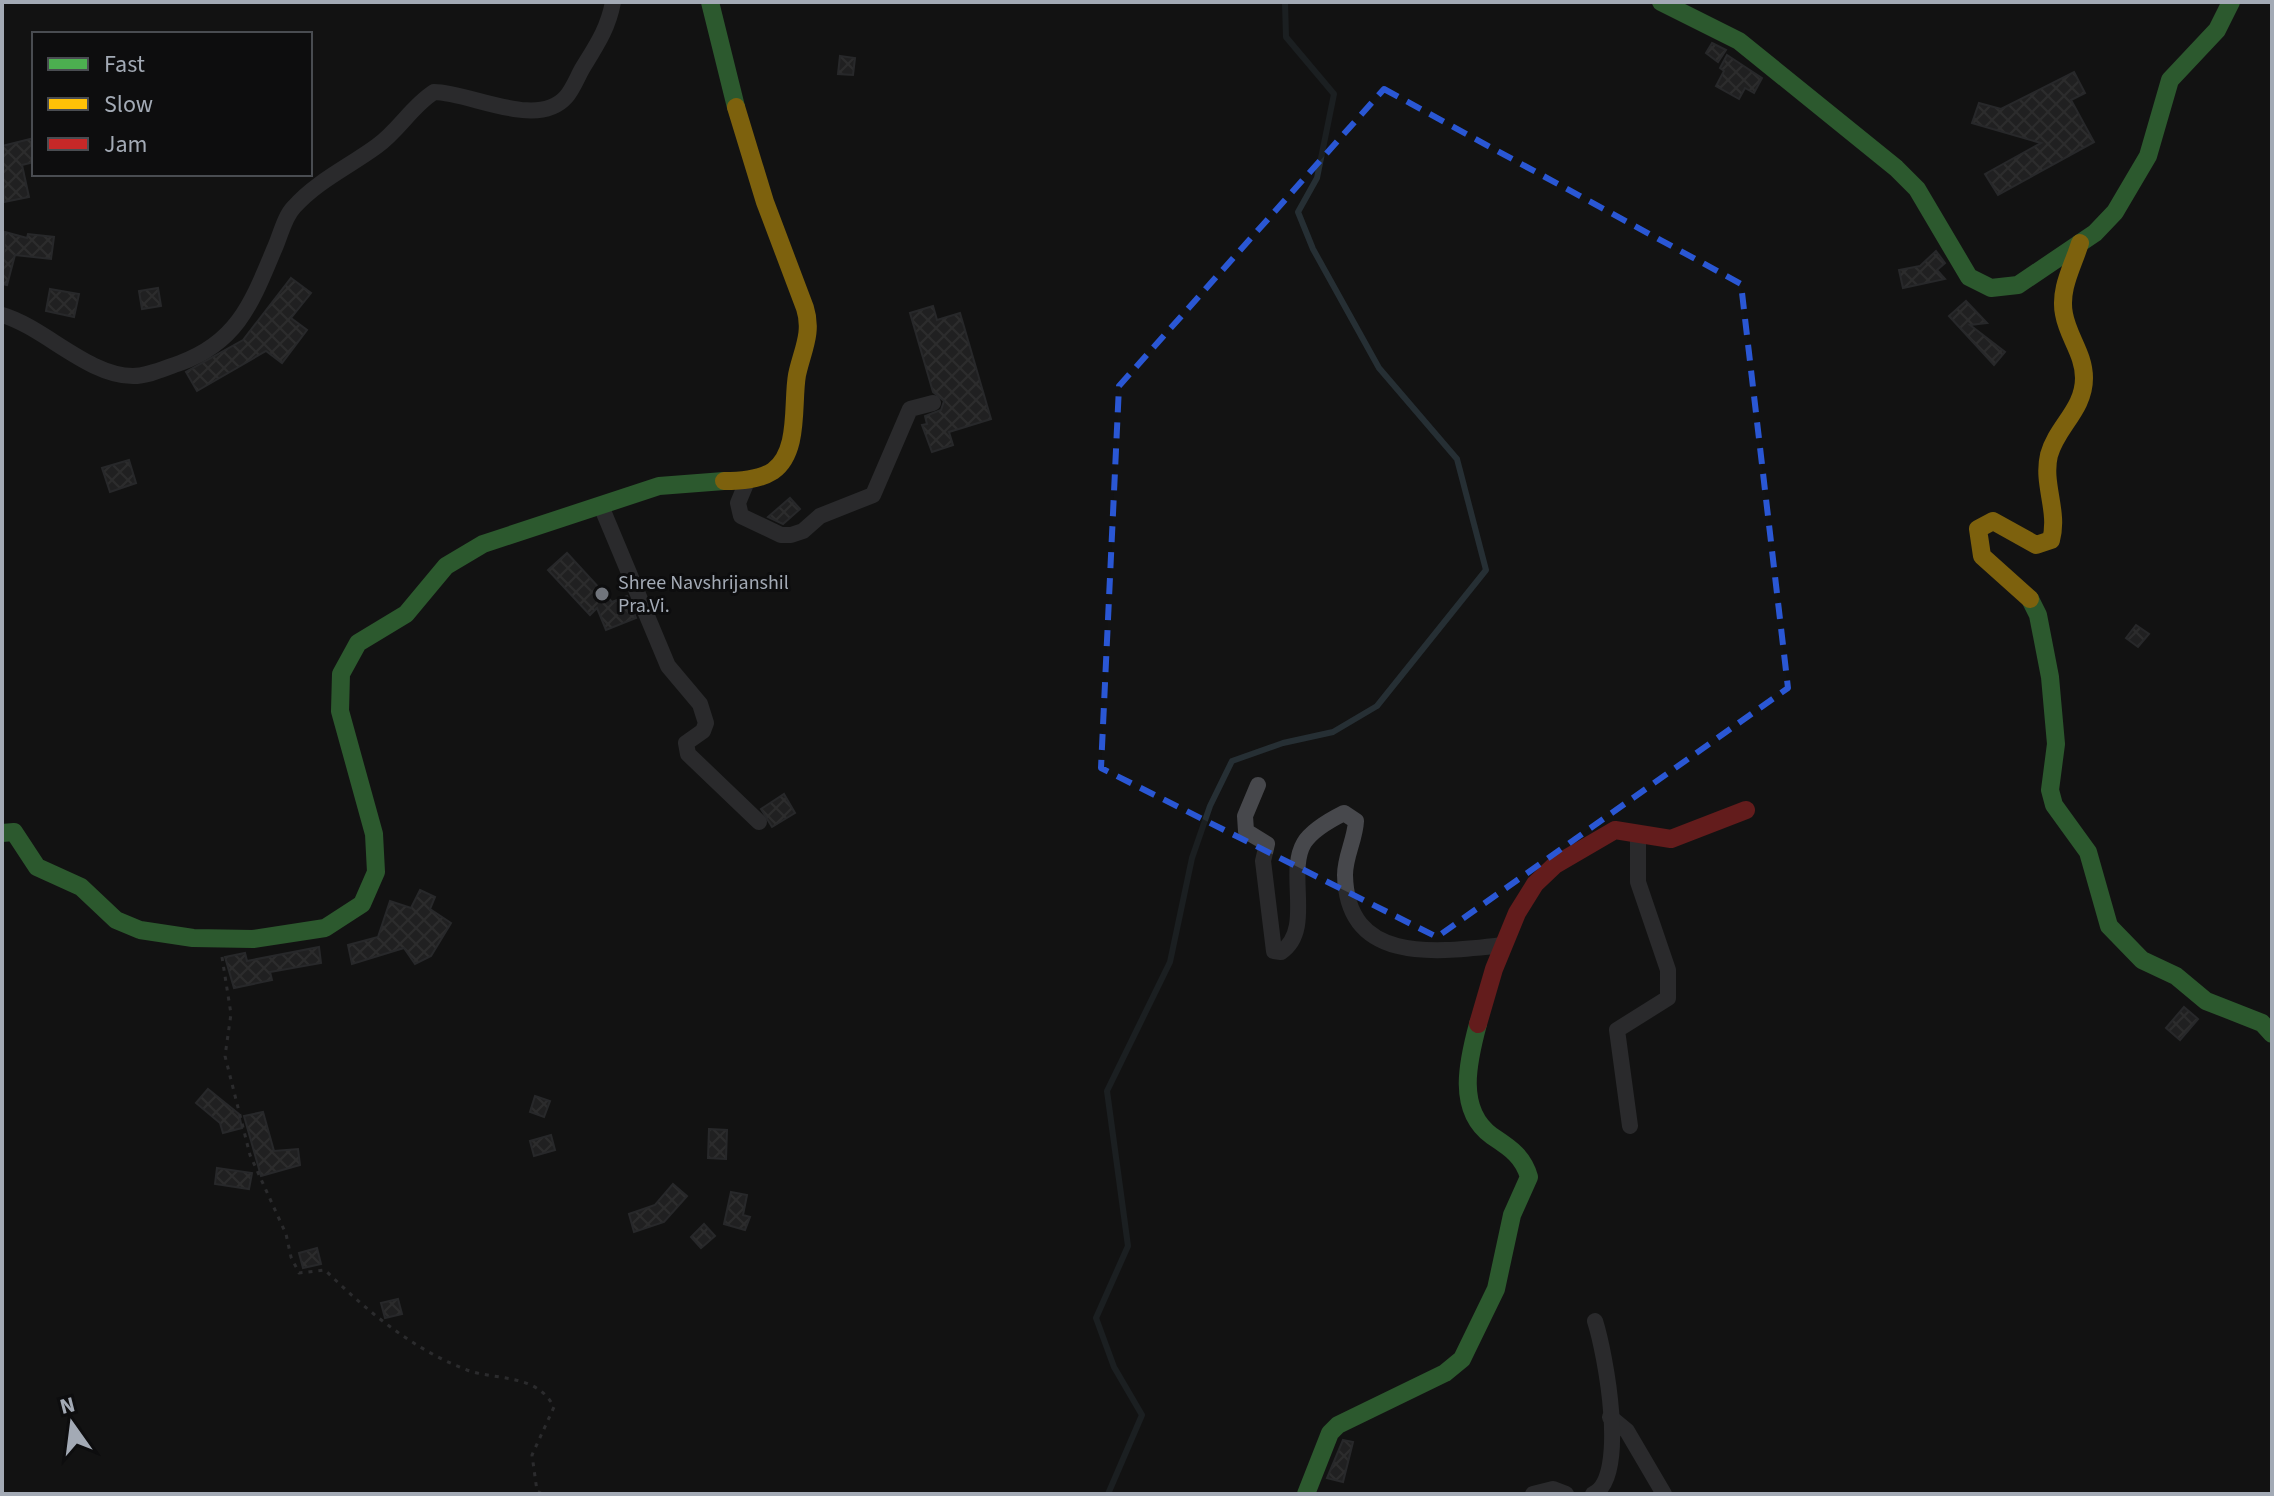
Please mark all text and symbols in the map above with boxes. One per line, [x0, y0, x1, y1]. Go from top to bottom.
legend [32, 32, 312, 176]
text: Fast [104, 47, 145, 82]
text: Slow [104, 87, 153, 122]
text: Jam [104, 127, 148, 162]
place label: Shree Navshrijanshil Pra.Vi. [618, 569, 789, 620]
marker: Shree Navshrijanshil Pra.Vi. [593, 585, 611, 603]
north arrow [32, 1384, 112, 1464]
text: N [56, 1388, 78, 1423]

